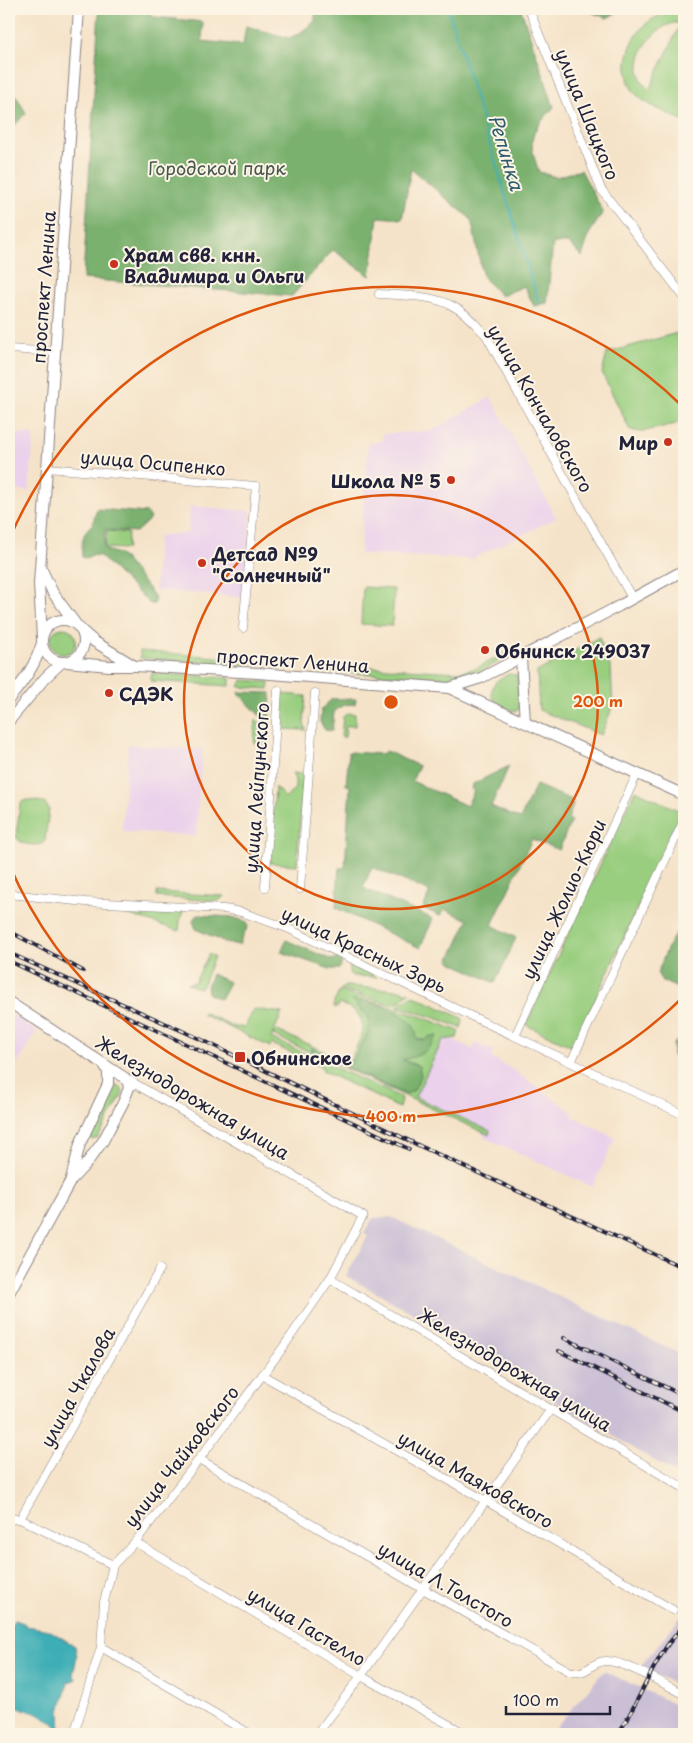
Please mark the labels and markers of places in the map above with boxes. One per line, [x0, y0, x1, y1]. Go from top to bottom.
place label: Храм свв. кнн. Владимира и Ольги [124, 241, 304, 289]
marker: Храм свв. кнн. Владимира и Ольги [108, 258, 120, 270]
place label: Мир [619, 429, 658, 456]
marker: Мир [662, 436, 674, 448]
place label: Школа № 5 [331, 467, 441, 494]
marker: Школа № 5 [445, 474, 457, 486]
place label: Детсад №9 "Солнечный" [211, 540, 331, 588]
marker: Детсад №9 "Солнечный" [196, 557, 208, 569]
place label: Обнинск 249037 [495, 637, 650, 664]
marker: Обнинск 249037 [479, 644, 491, 656]
place label: СДЭК [119, 680, 174, 707]
marker: СДЭК [103, 687, 115, 699]
centre of rings [382, 693, 400, 711]
place label: Обнинское [251, 1044, 352, 1071]
marker: Обнинское [233, 1050, 247, 1064]

